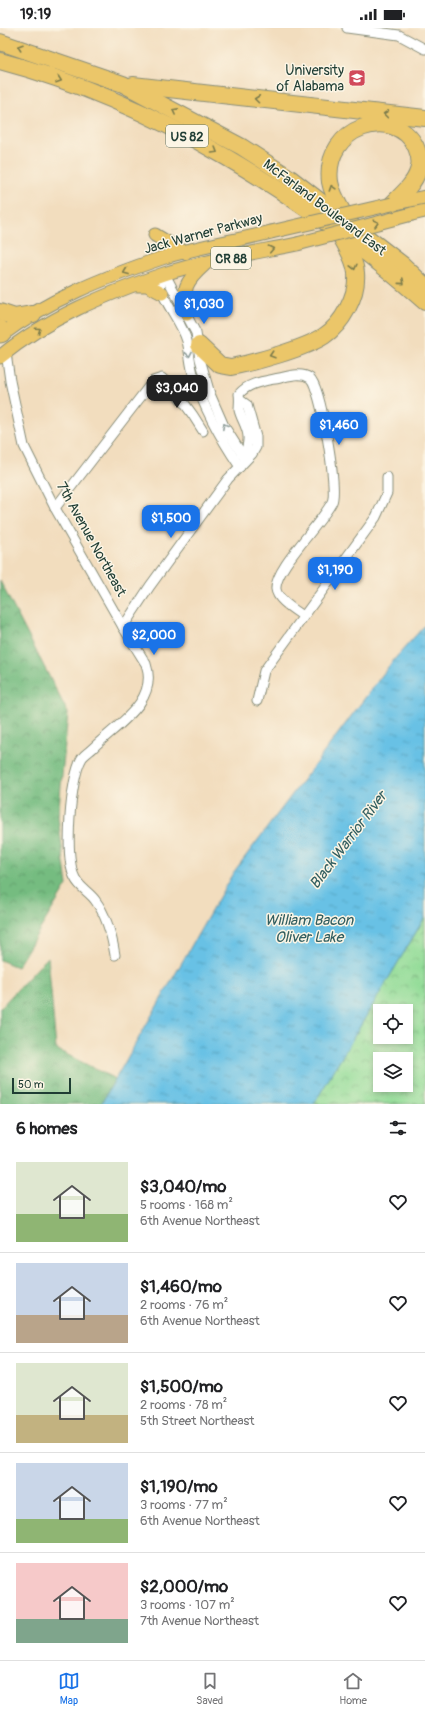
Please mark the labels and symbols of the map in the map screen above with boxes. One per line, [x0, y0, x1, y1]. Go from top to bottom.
one-way arrow [17, 44, 24, 52]
place label: University of Alabama [277, 62, 344, 95]
school or university icon: University of Alabama [347, 68, 367, 88]
one-way arrow [55, 75, 62, 83]
one-way arrow [254, 95, 260, 104]
one-way arrow [172, 109, 179, 116]
one-way arrow [383, 110, 389, 119]
road number: US 82 [166, 125, 208, 147]
one-way arrow [211, 146, 218, 154]
street label: McFarland Boulevard East [260, 156, 390, 259]
one-way arrow [328, 184, 337, 191]
street label: Jack Warner Parkway [142, 209, 264, 257]
one-way arrow [372, 220, 379, 228]
one-way arrow [268, 246, 274, 254]
road number: CR 88 [211, 247, 251, 269]
one-way arrow [350, 264, 358, 271]
one-way arrow [123, 268, 130, 276]
one-way arrow [397, 277, 405, 285]
pin: $1,030 [171, 291, 237, 325]
one-way arrow [34, 328, 41, 335]
one-way arrow [184, 351, 193, 357]
one-way arrow [268, 351, 275, 359]
pin: $3,040 [144, 375, 210, 409]
pin: $1,460 [306, 412, 372, 446]
one-way arrow [222, 423, 230, 430]
street label: 7th Avenue Northeast [53, 479, 130, 600]
pin: $1,500 [138, 505, 204, 539]
pin: $1,190 [302, 557, 368, 591]
pin: $2,000 [121, 622, 187, 656]
water label: Black Warrior River [306, 786, 392, 893]
water label: William Bacon Oliver Lake [265, 911, 355, 947]
scale bar [12, 1076, 71, 1095]

